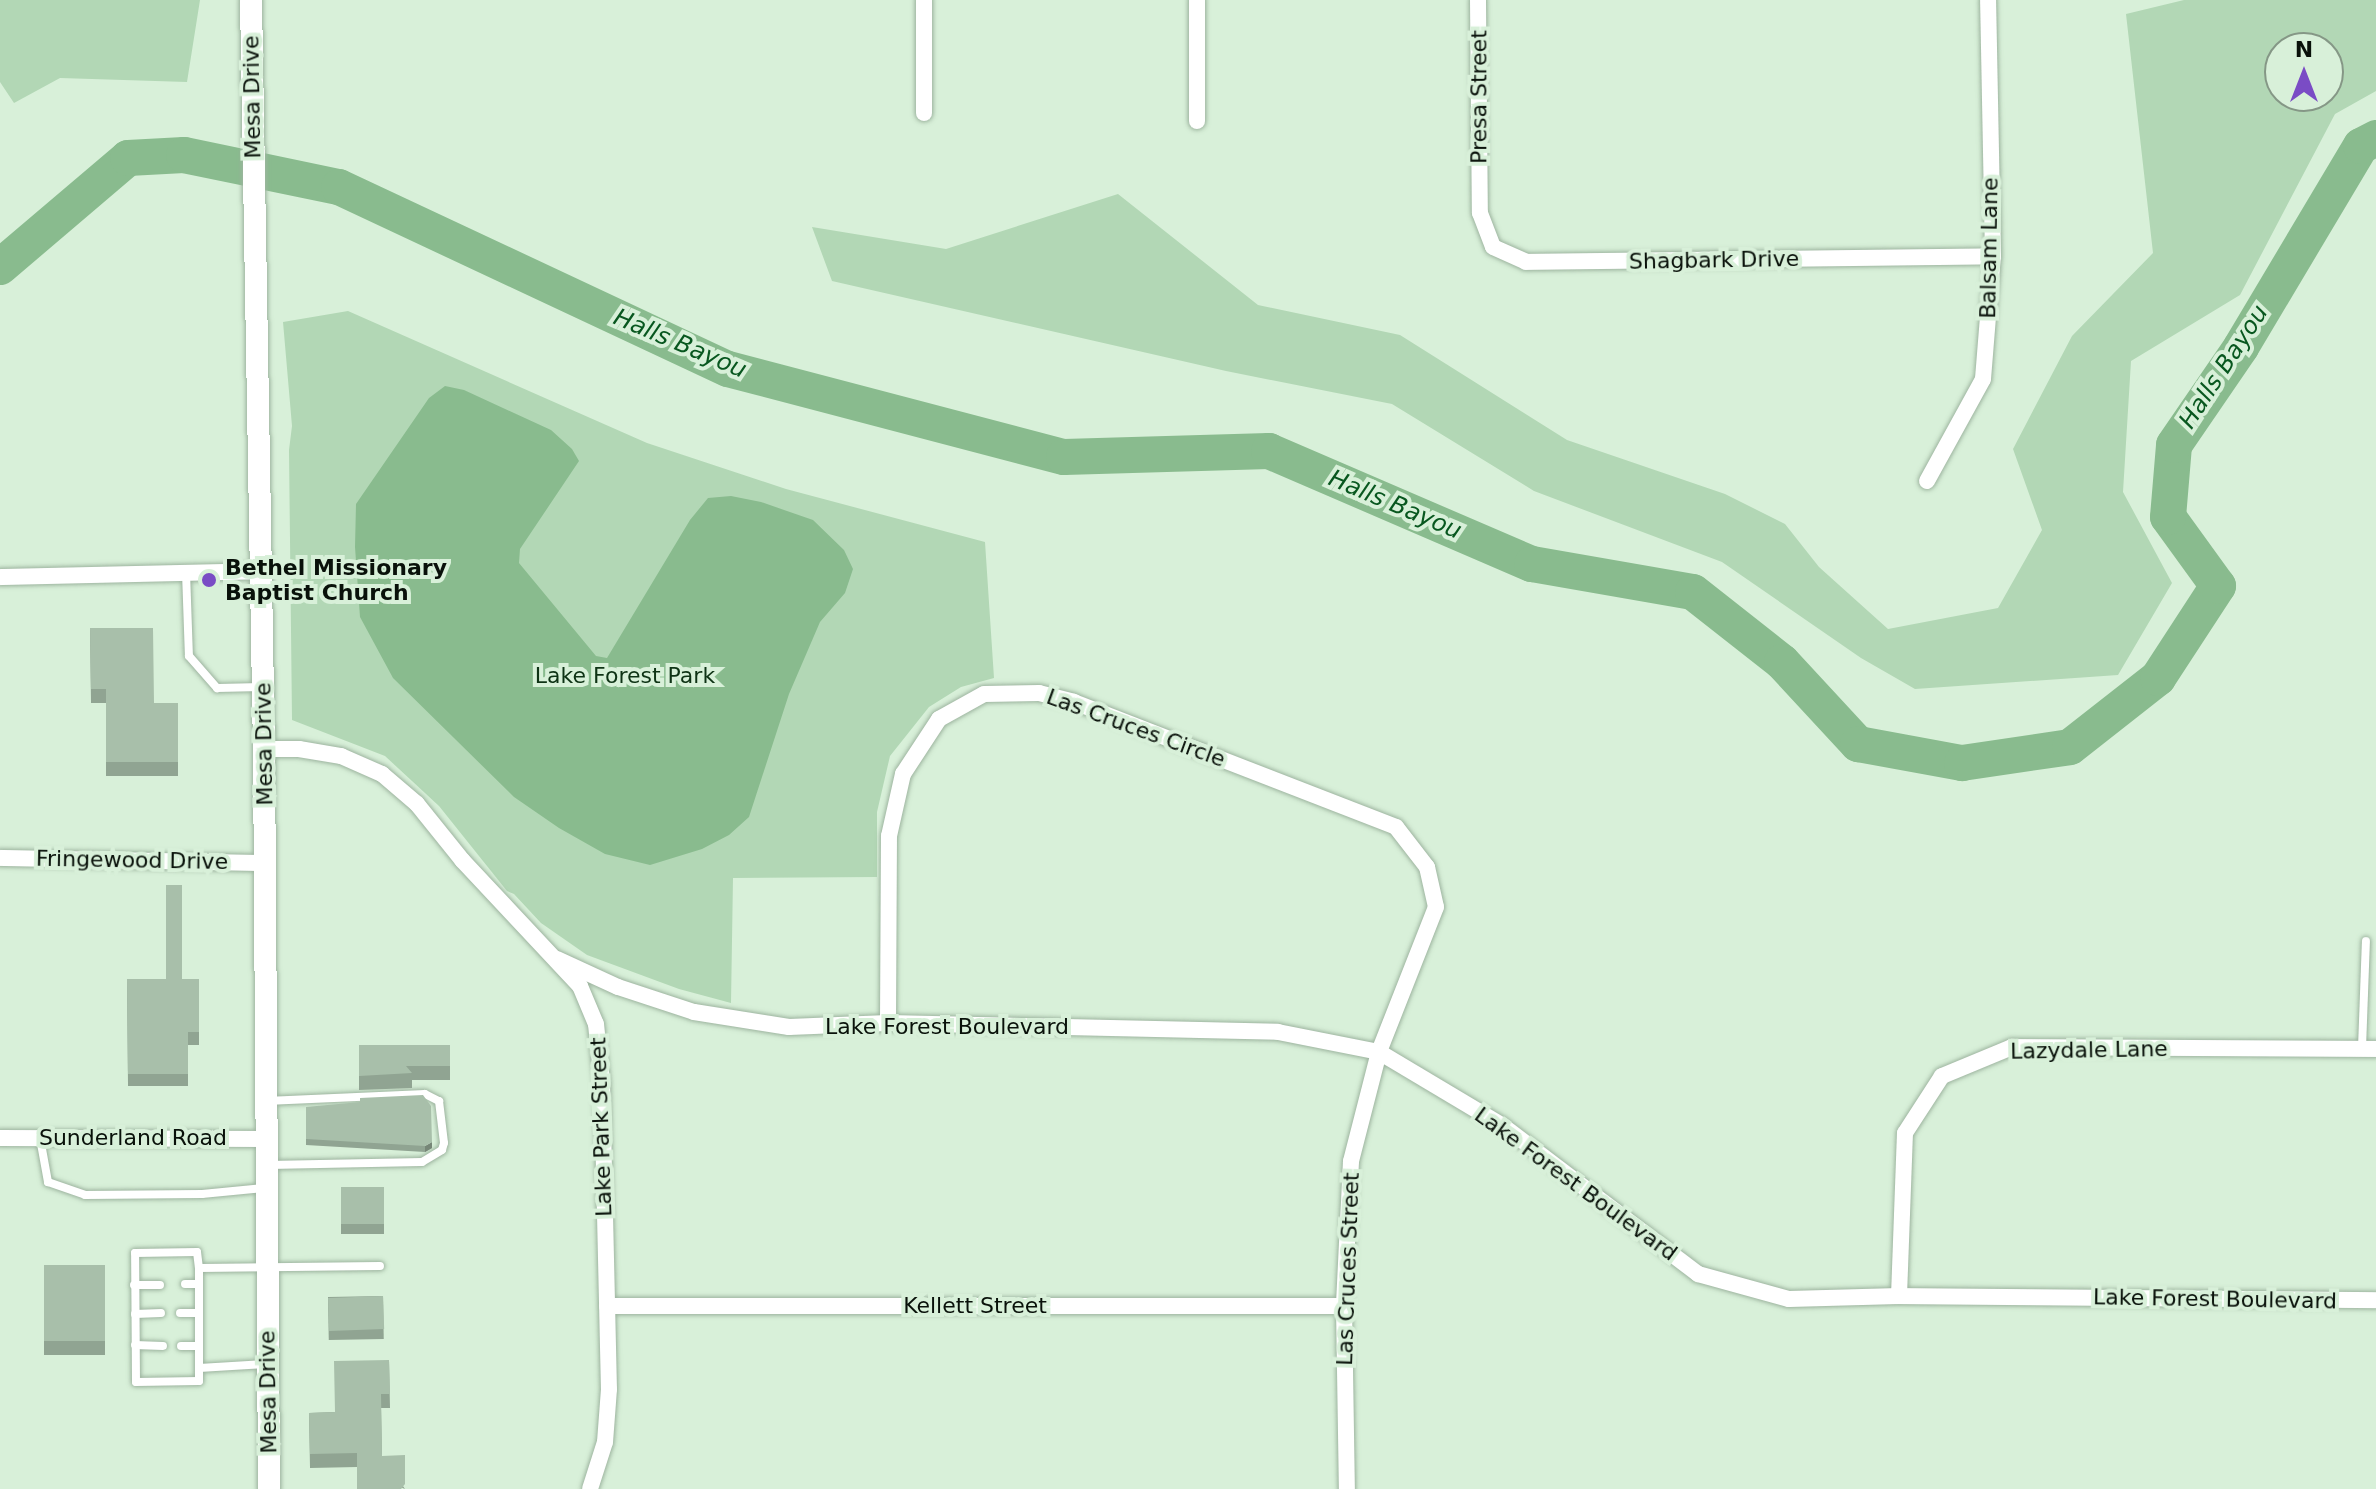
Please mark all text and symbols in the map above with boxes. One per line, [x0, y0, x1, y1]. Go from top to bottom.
street label: Presa Street [1466, 30, 1492, 164]
north arrow [2264, 32, 2344, 112]
street label: Mesa Drive [238, 35, 266, 159]
text: N [2295, 37, 2313, 62]
street label: Balsam Lane [1975, 177, 2003, 319]
street label: Shagbark Drive [1629, 245, 1799, 275]
water label: Halls Bayou [2173, 300, 2275, 434]
water label: Halls Bayou [609, 303, 751, 385]
water label: Halls Bayou [1324, 464, 1466, 546]
place label: Bethel Missionary Baptist Church [225, 554, 447, 606]
marker: Bethel Missionary Baptist Church [200, 571, 218, 589]
park label: Lake Forest Park [535, 663, 715, 689]
street label: Mesa Drive [250, 682, 278, 806]
street label: Las Cruces Circle [1043, 683, 1229, 773]
street label: Fringewood Drive [36, 845, 228, 875]
street label: Lake Forest Boulevard [825, 1014, 1069, 1040]
street label: Lazydale Lane [2010, 1035, 2168, 1065]
street label: Lake Park Street [585, 1037, 617, 1217]
street label: Lake Forest Boulevard [1470, 1102, 1682, 1266]
street label: Sunderland Road [39, 1125, 227, 1151]
street label: Las Cruces Street [1331, 1172, 1365, 1366]
street label: Lake Forest Boulevard [2093, 1284, 2337, 1314]
street label: Kellett Street [903, 1293, 1047, 1319]
street label: Mesa Drive [254, 1330, 282, 1454]

